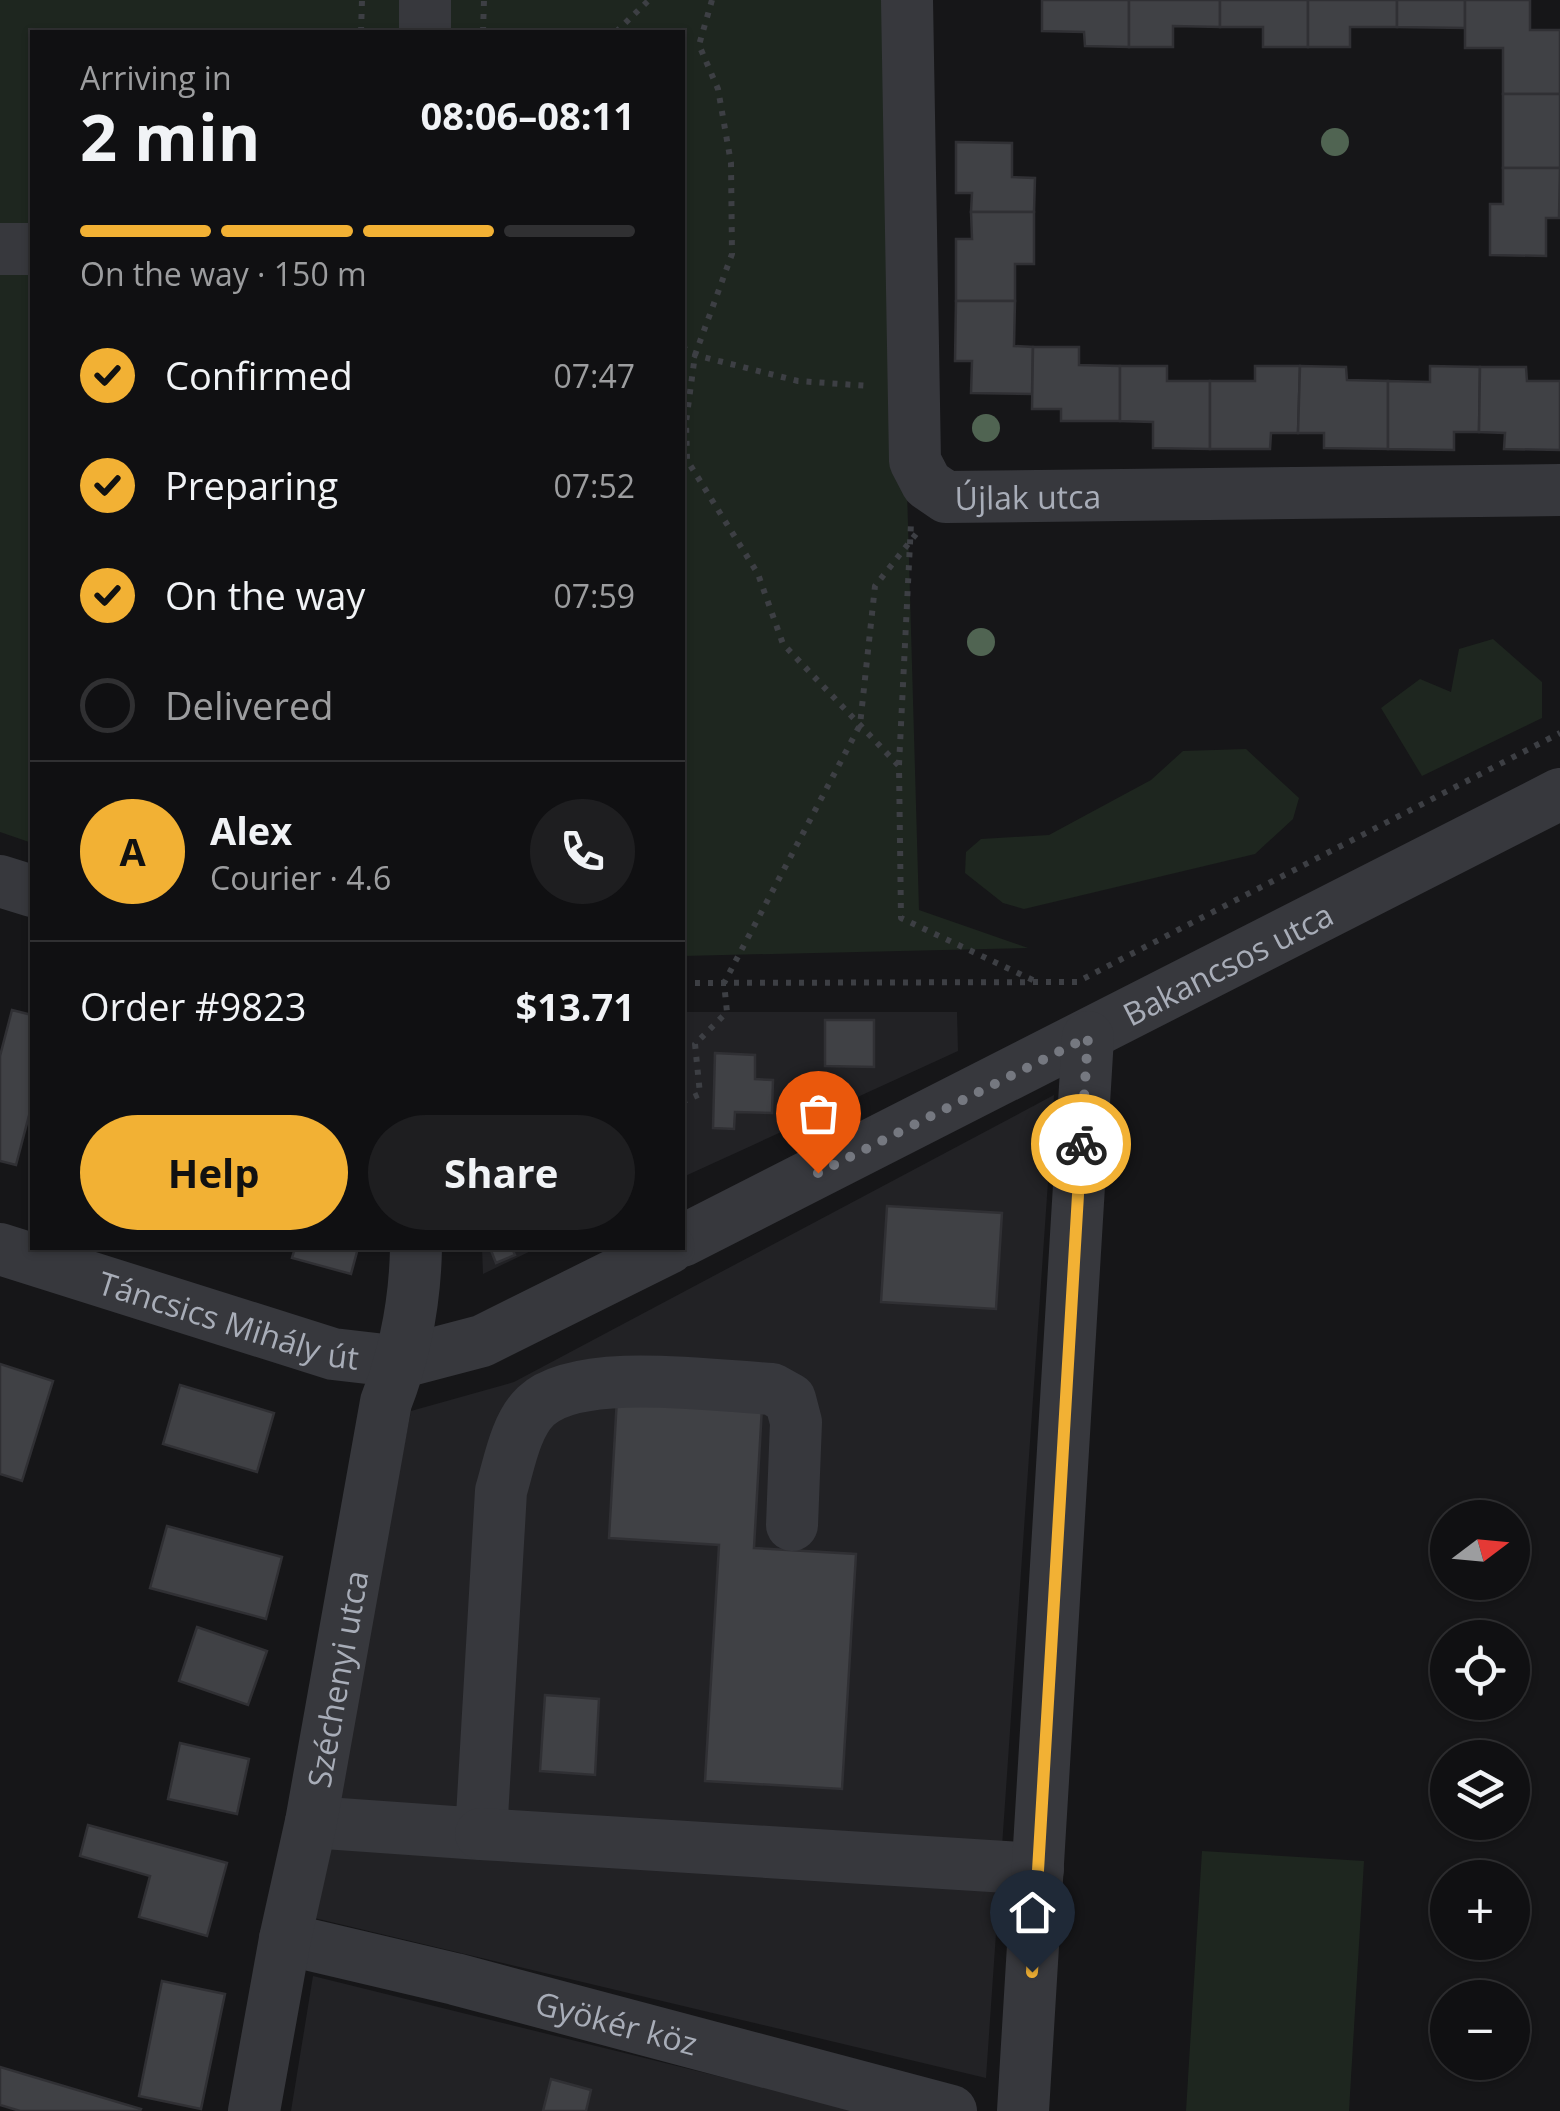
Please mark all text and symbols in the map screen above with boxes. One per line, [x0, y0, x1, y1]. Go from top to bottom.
text: Arriving in [80, 56, 232, 99]
text: 08:06–08:11 [421, 89, 635, 141]
text: 2 min [80, 92, 260, 180]
text: On the way · 150 m [80, 252, 367, 295]
icon: check [80, 348, 135, 403]
text: Confirmed [165, 349, 353, 401]
text: 07:47 [553, 354, 635, 397]
icon: check [80, 458, 135, 513]
text: Preparing [165, 459, 338, 511]
text: 07:52 [553, 464, 635, 507]
street label: Újlak utca [954, 474, 1101, 518]
icon: check [80, 568, 135, 623]
text: On the way [165, 569, 365, 621]
text: 07:59 [553, 574, 635, 617]
text: Delivered [165, 679, 334, 731]
button: phone [530, 799, 635, 904]
text: Alex [210, 804, 292, 856]
text: A [119, 825, 146, 877]
text: Courier · 4.6 [210, 856, 391, 899]
street label: Bakancsos utca [1115, 892, 1340, 1035]
text: Order #9823 [80, 980, 307, 1032]
text: $13.71 [516, 980, 635, 1032]
pin [776, 1071, 861, 1174]
icon: bag [791, 1086, 846, 1141]
courier [1031, 1094, 1131, 1194]
button: Help [80, 1115, 348, 1230]
button: Share [368, 1115, 635, 1230]
icon: bike [1054, 1117, 1109, 1172]
street label: Táncsics Mihály út [94, 1260, 361, 1378]
north arrow [1430, 1500, 1530, 1600]
map controls [1430, 1500, 1530, 2080]
street label: Széchenyi utca [296, 1567, 377, 1791]
button: locate [1430, 1620, 1530, 1720]
button: layers [1430, 1740, 1530, 1840]
button: + [1430, 1860, 1530, 1960]
pin [990, 1870, 1075, 1973]
icon: home [1005, 1885, 1060, 1940]
street label: Gyökér köz [531, 1980, 702, 2064]
button: − [1430, 1980, 1530, 2080]

